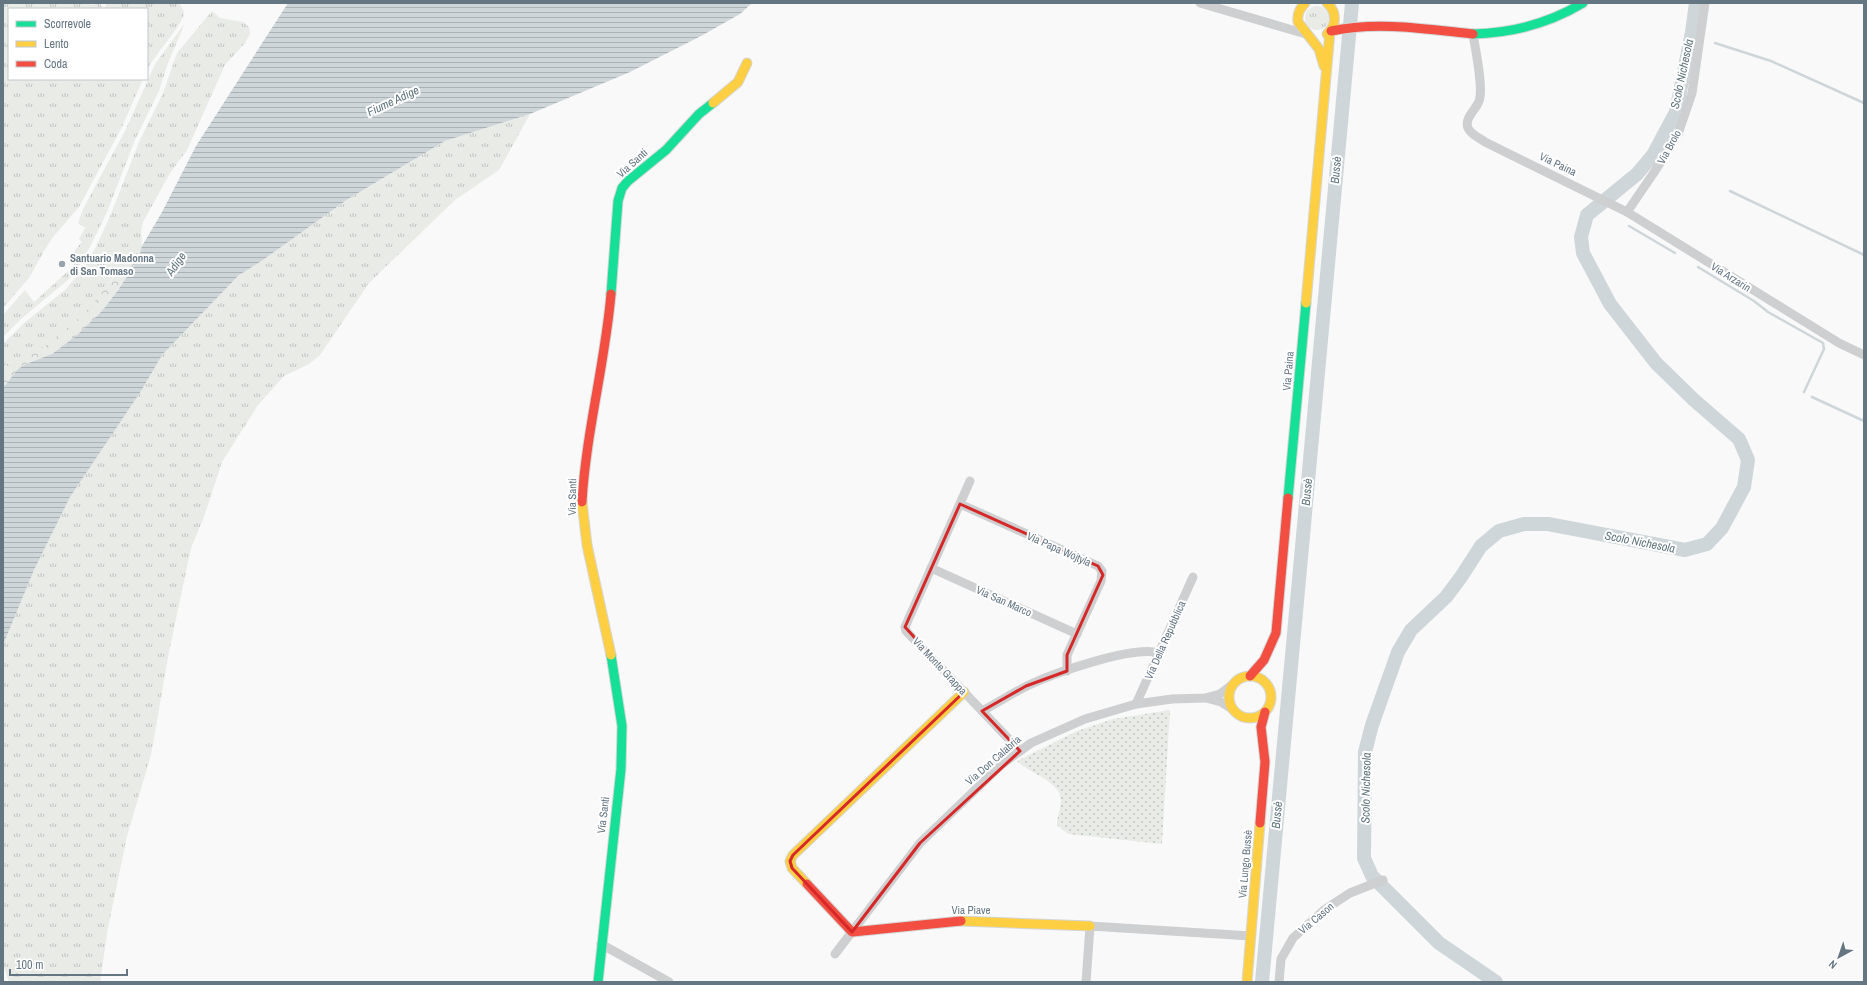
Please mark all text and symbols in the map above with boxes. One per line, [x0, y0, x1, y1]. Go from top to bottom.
legend [8, 8, 148, 80]
text: Scorrevole [44, 16, 91, 32]
text: Lento [44, 36, 69, 52]
water label: Scolo Nichesola [1667, 37, 1697, 110]
text: Coda [44, 56, 68, 72]
water label: Fiume Adige [364, 82, 422, 120]
street label: Via Brolo [1654, 127, 1684, 167]
street label: Via Santi [614, 145, 650, 181]
street label: Via Paina [1537, 149, 1579, 179]
water label: Bussè [1327, 155, 1345, 184]
water label: Adige [161, 248, 190, 280]
place label: Santuario Madonna di San Tomaso [70, 251, 154, 278]
marker: Santuario Madonna di San Tomaso [57, 259, 67, 269]
street label: Via Arzarin [1708, 259, 1754, 295]
street label: Via Paina [1279, 351, 1297, 391]
water label: Bussè [1298, 477, 1316, 506]
street label: Via Santi [565, 478, 579, 516]
water label: Scolo Nichesola [1604, 527, 1677, 557]
street label: Via Papa Wojtyla [1025, 529, 1093, 569]
street label: Via San Marco [974, 583, 1034, 619]
street label: Via Della Repubblica [1141, 599, 1189, 681]
street label: Via Monte Grappa [910, 634, 970, 698]
street label: Via Don Calabria [962, 732, 1024, 788]
water label: Scolo Nichesola [1357, 752, 1375, 824]
street label: Via Santi [594, 796, 612, 834]
water label: Bussè [1268, 800, 1286, 829]
street label: Via Lungo Bussè [1235, 829, 1255, 899]
street label: Via Cason [1295, 899, 1337, 937]
street label: Via Piave [952, 903, 990, 917]
north arrow [1819, 937, 1859, 977]
scale bar [10, 951, 127, 977]
text: 100 m [16, 957, 43, 973]
text: N [1826, 957, 1840, 972]

